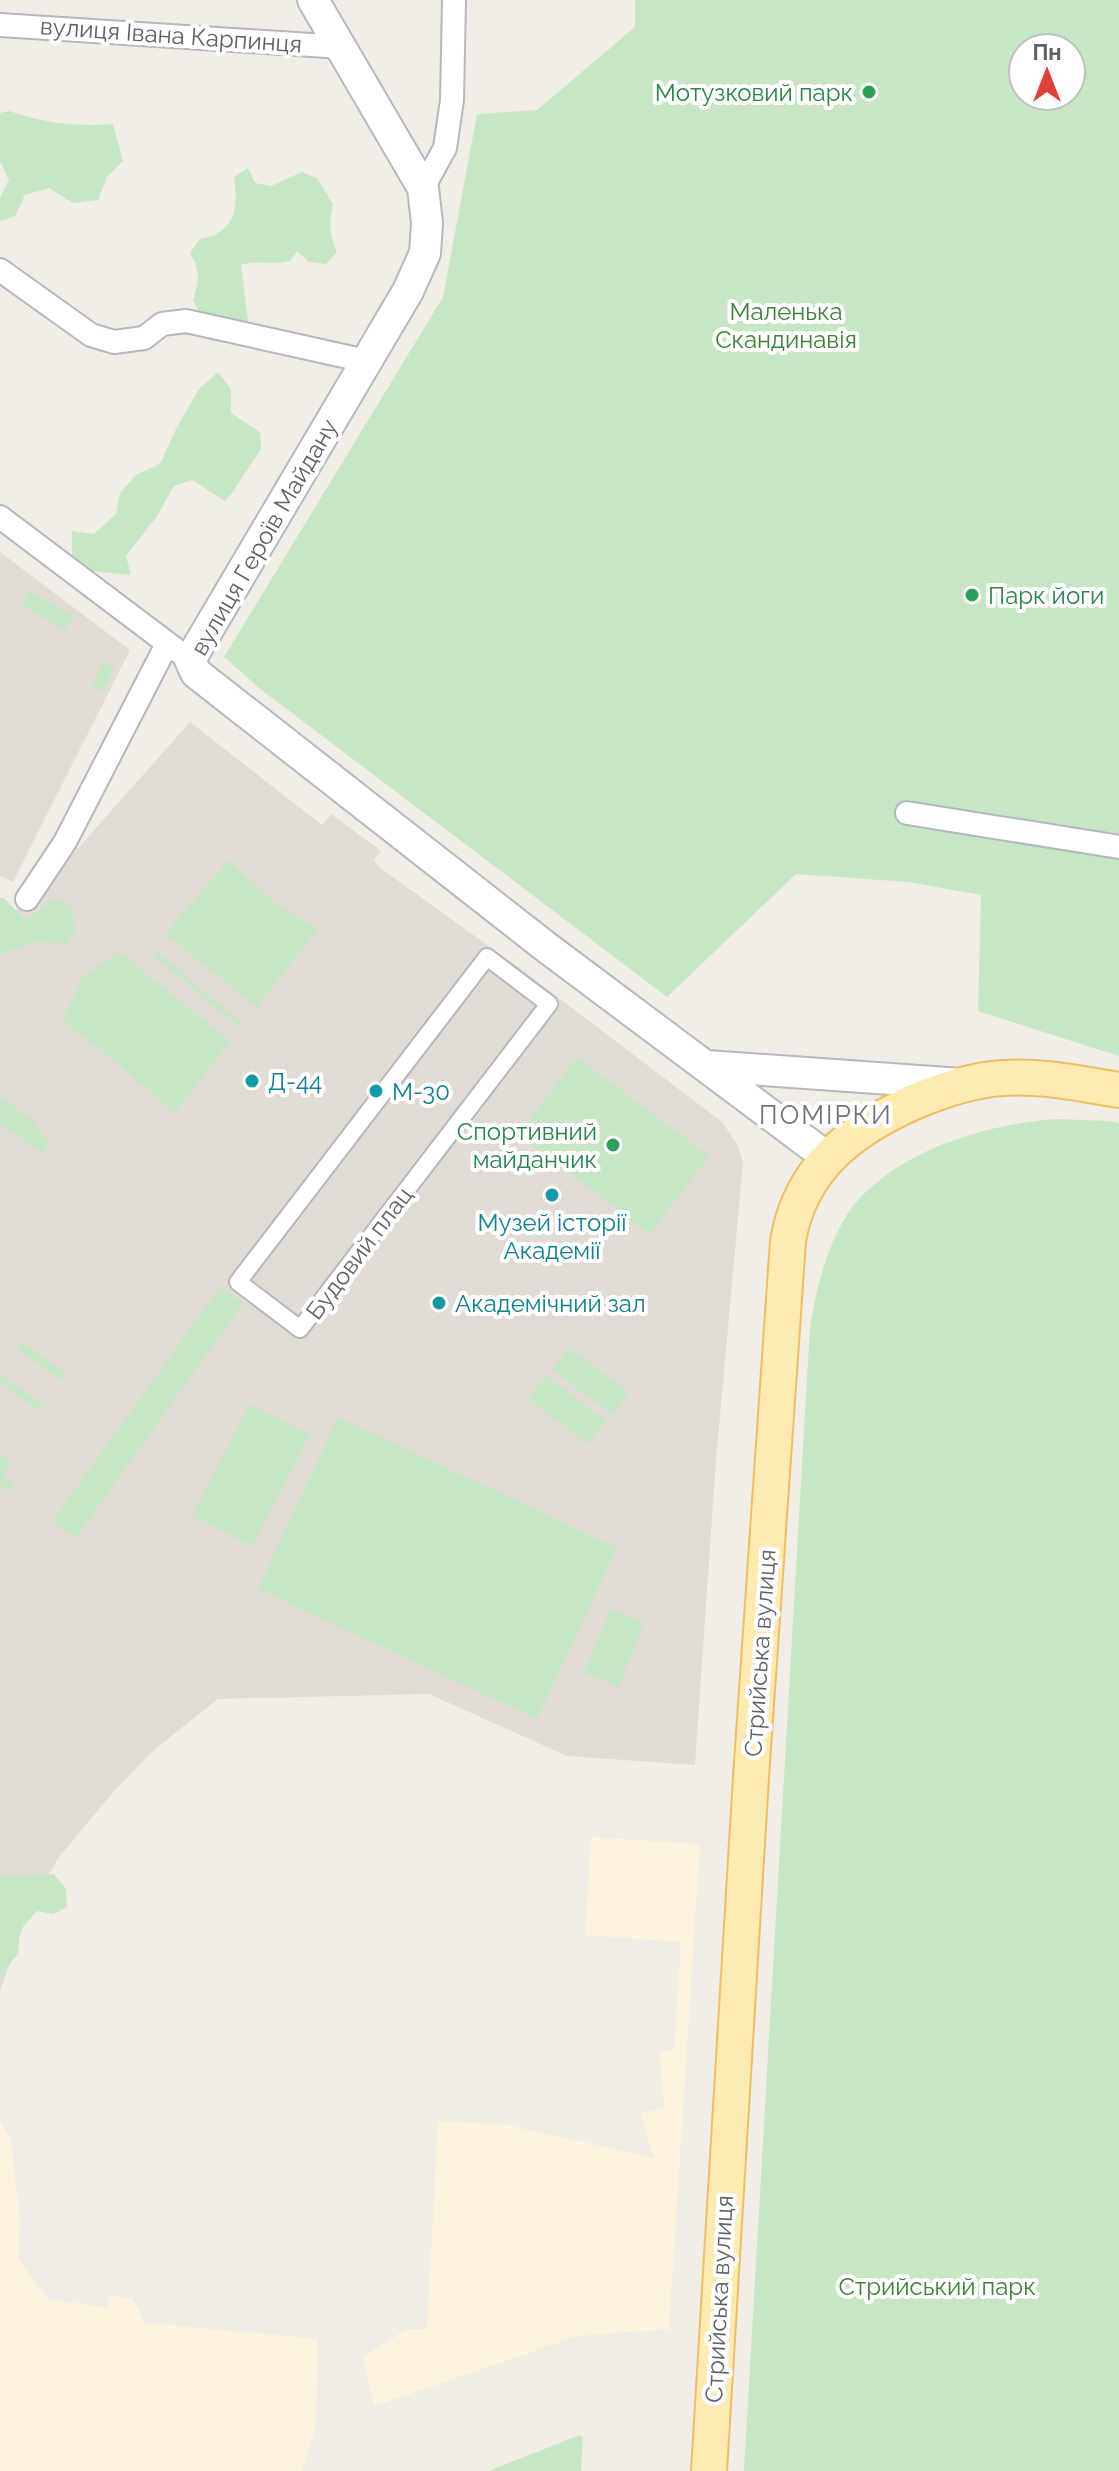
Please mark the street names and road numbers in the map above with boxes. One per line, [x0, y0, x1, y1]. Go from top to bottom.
street label: вулиця Івана Карпинця [39, 11, 303, 59]
street label: вулиця Героїв Майдану [184, 414, 344, 660]
street label: Будовий плац [300, 1181, 418, 1325]
street label: Стрийська вулиця [738, 1548, 782, 1758]
street label: Стрийська вулиця [699, 2194, 739, 2404]

